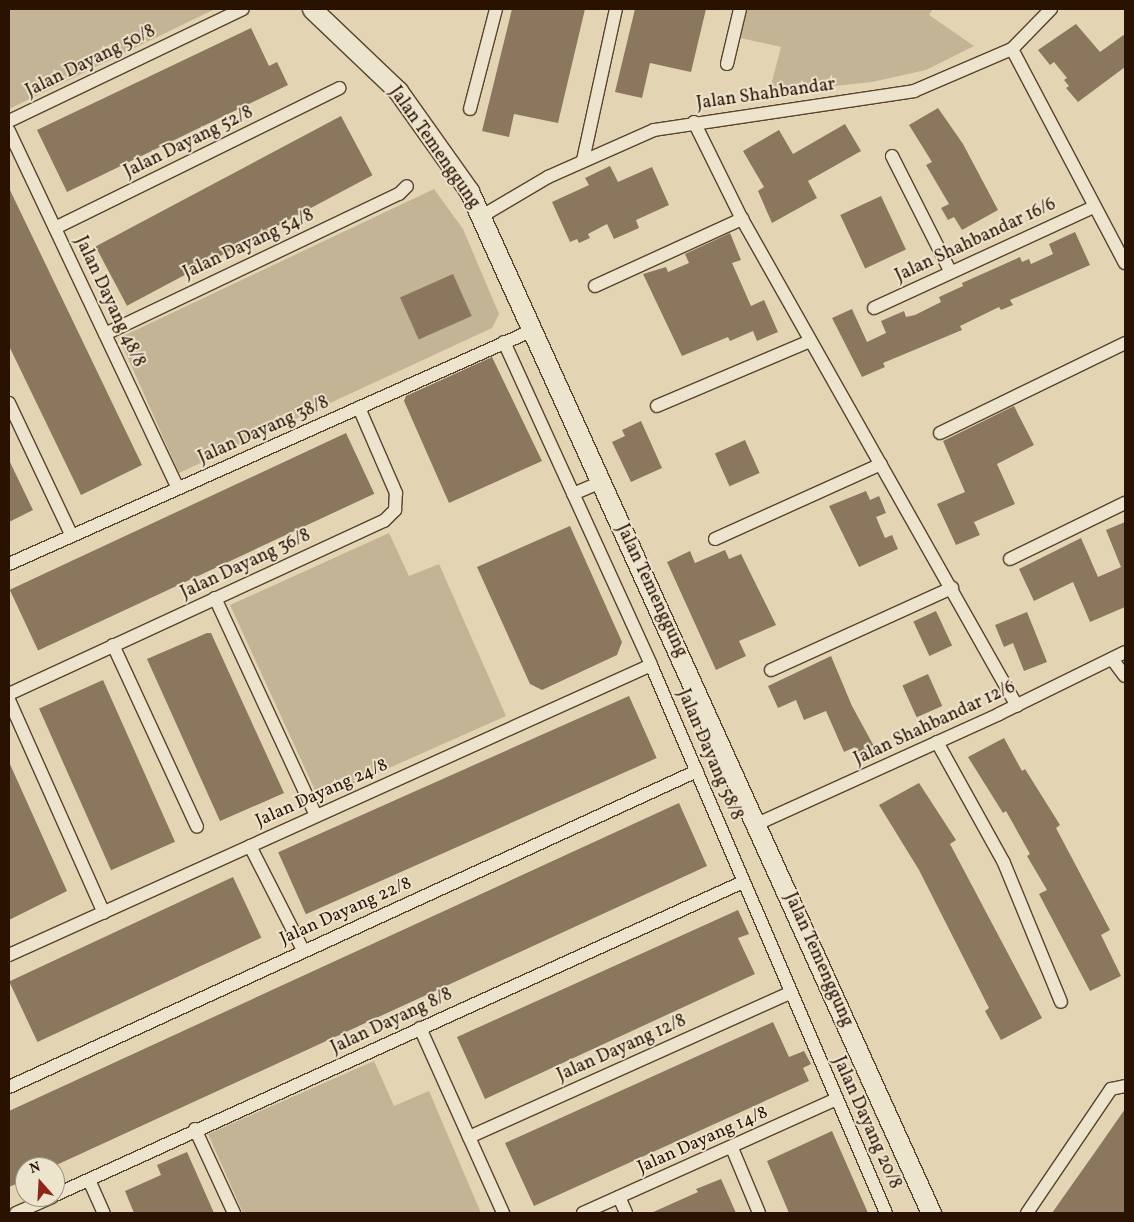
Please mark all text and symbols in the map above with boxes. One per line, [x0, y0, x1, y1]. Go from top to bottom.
street label: Jalan Dayang 50/8 [23, 21, 159, 103]
street label: Jalan Shahbandar [695, 75, 837, 115]
street label: Jalan Temenggung [384, 82, 484, 214]
street label: Jalan Dayang 52/8 [121, 102, 257, 184]
street label: Jalan Shahbandar 16/6 [892, 194, 1060, 288]
street label: Jalan Dayang 54/8 [180, 205, 318, 285]
street label: Jalan Dayang 48/8 [69, 233, 149, 371]
street label: Jalan Dayang 38/8 [195, 392, 333, 470]
street label: Jalan Temenggung [611, 521, 691, 661]
street label: Jalan Dayang 36/8 [178, 525, 314, 605]
street label: Jalan Shahbandar 12/6 [851, 677, 1019, 771]
street label: Jalan Dayang 58/8 [672, 686, 746, 824]
street label: Jalan Dayang 24/8 [253, 755, 391, 833]
street label: Jalan Dayang 22/8 [277, 873, 415, 951]
street label: Jalan Temenggung [779, 889, 857, 1031]
street label: Jalan Dayang 8/8 [328, 984, 456, 1060]
street label: Jalan Dayang 12/8 [554, 1011, 690, 1087]
street label: Jalan Dayang 20/8 [827, 1053, 905, 1193]
street label: Jalan Dayang 14/8 [635, 1103, 771, 1179]
north arrow [15, 1157, 65, 1207]
text: N [27, 1158, 43, 1179]

